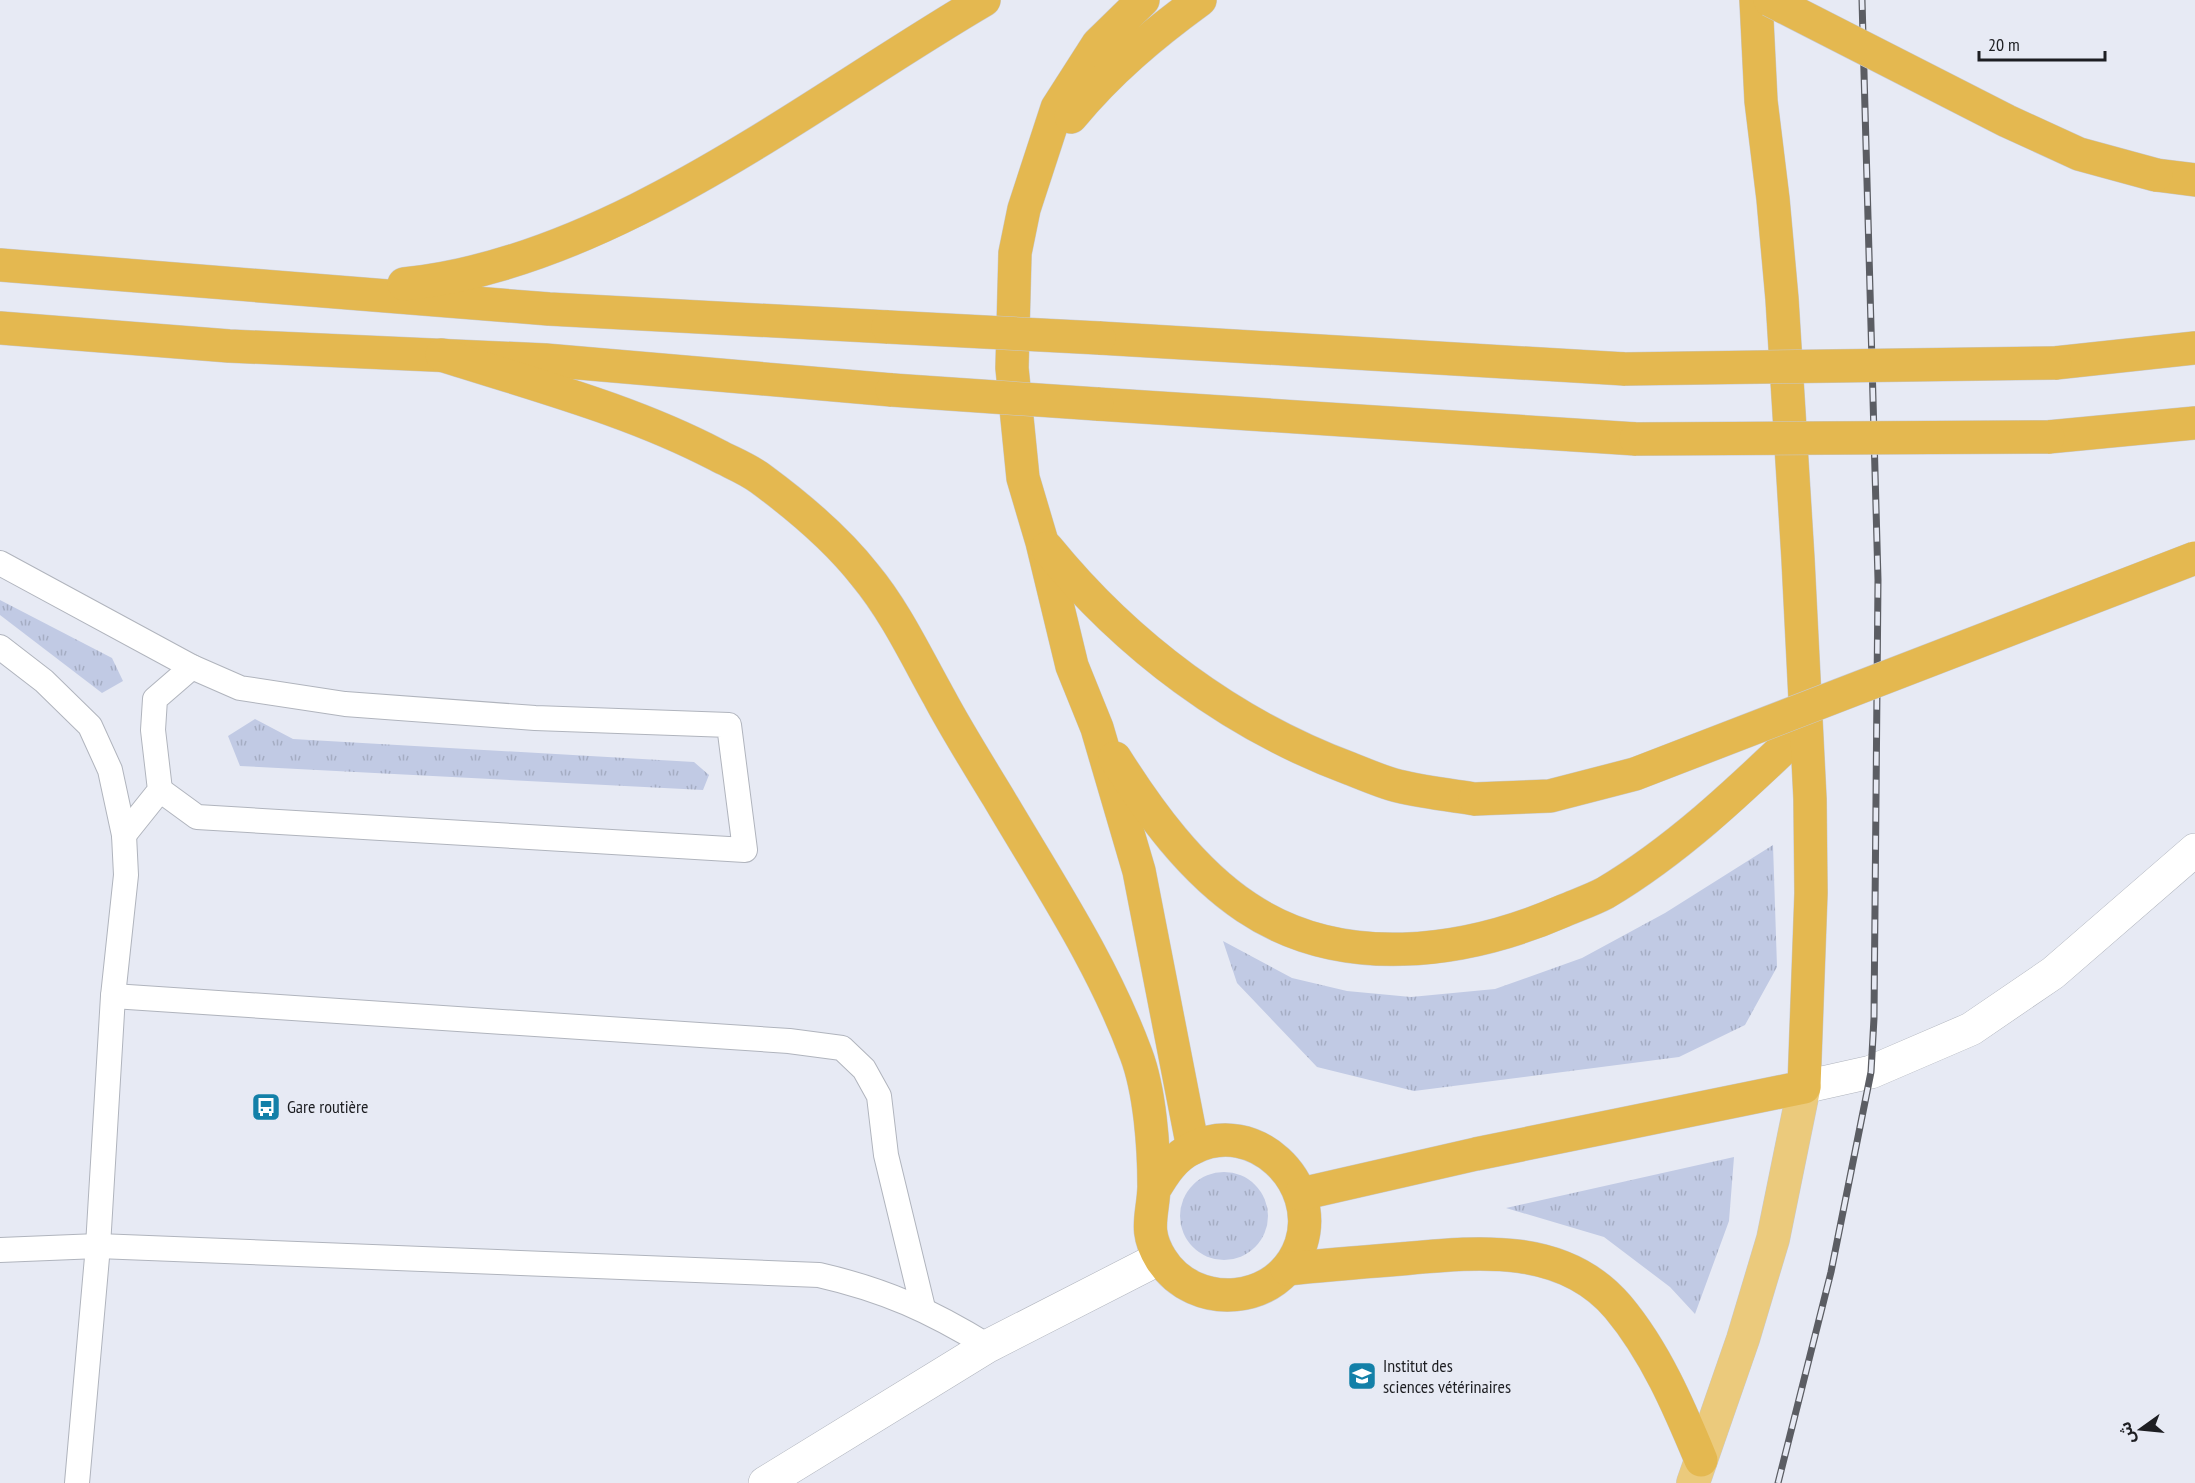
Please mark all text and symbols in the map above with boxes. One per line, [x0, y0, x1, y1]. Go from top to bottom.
scale bar [1979, 24, 2105, 62]
text: 20 m [1988, 33, 2020, 56]
bus stop icon: Gare routière [250, 1091, 282, 1123]
place label: Gare routière [287, 1095, 368, 1118]
place label: Institut des sciences vétérinaires [1383, 1354, 1511, 1398]
school or university icon: Institut des sciences vétérinaires [1346, 1360, 1378, 1392]
north arrow [2111, 1399, 2171, 1459]
text: ش [2114, 1420, 2139, 1446]

